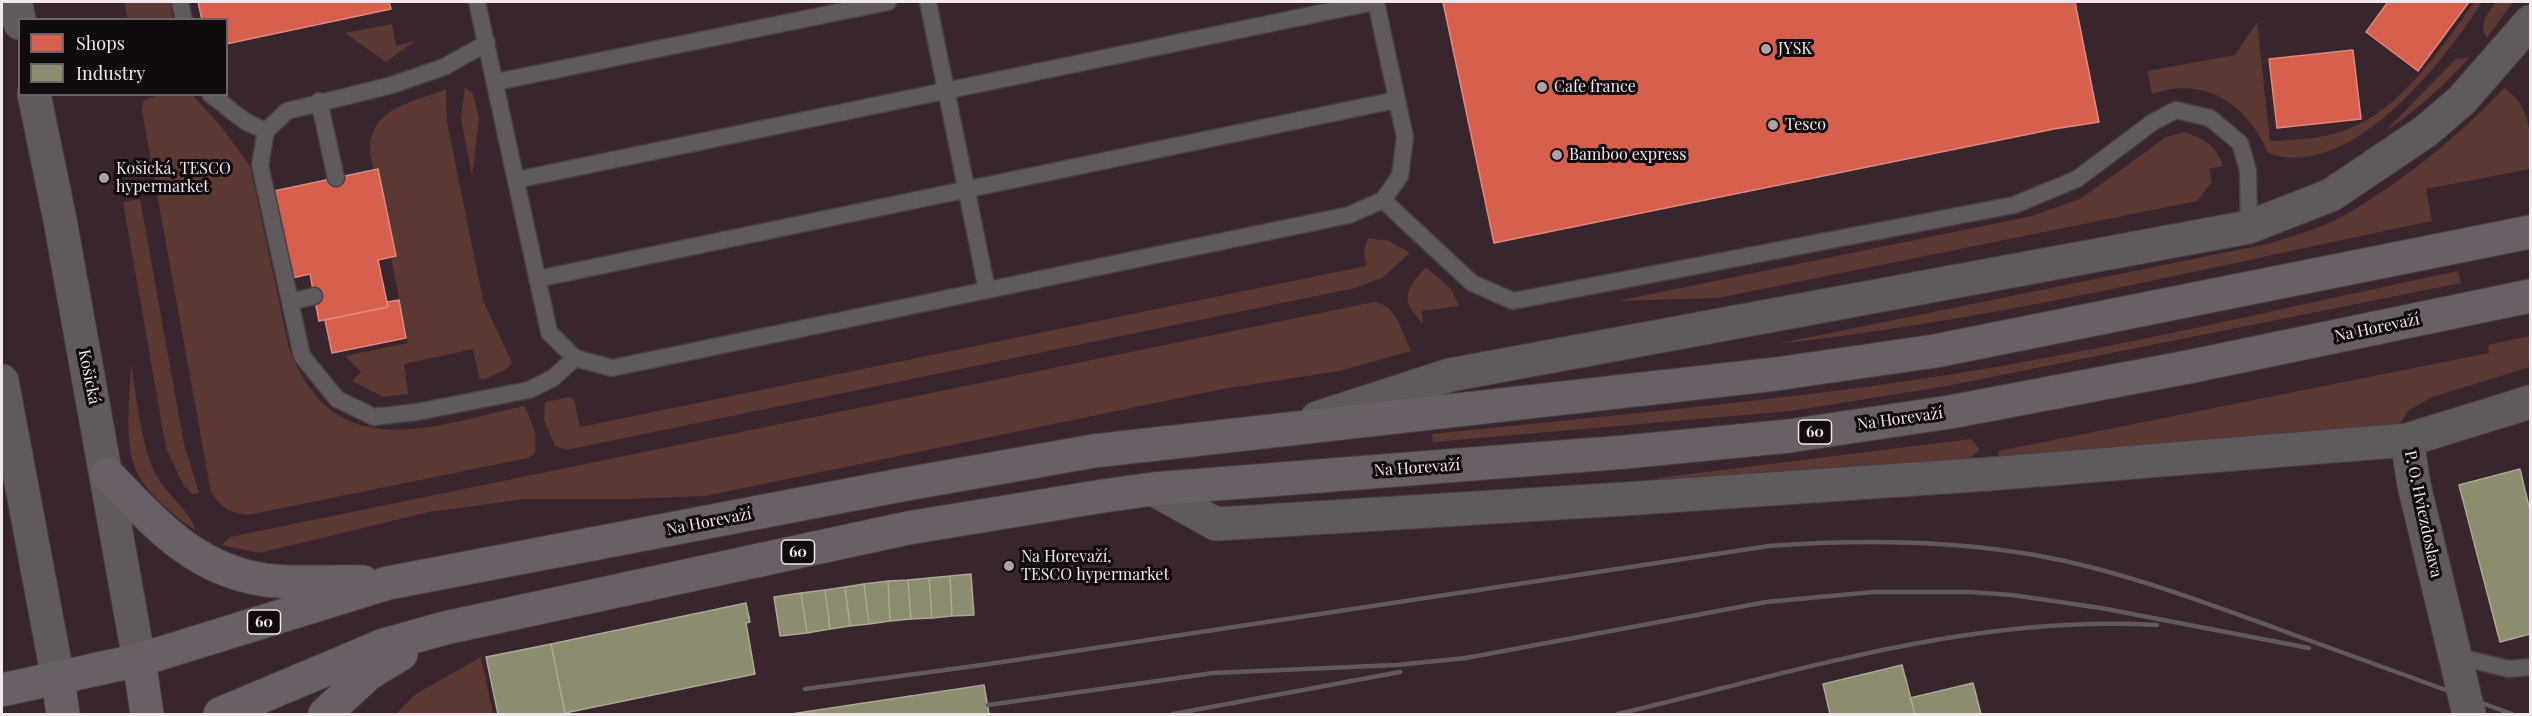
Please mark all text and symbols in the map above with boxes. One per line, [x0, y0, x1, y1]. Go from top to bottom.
legend [18, 18, 228, 96]
text: Shops [76, 31, 125, 55]
place label: JYSK [1778, 39, 1812, 59]
marker: JYSK [1759, 42, 1773, 56]
text: Industry [76, 61, 145, 85]
place label: Cafe france [1554, 77, 1636, 97]
marker: Cafe france [1535, 80, 1549, 94]
place label: Tesco [1785, 115, 1826, 135]
marker: Tesco [1766, 118, 1780, 132]
place label: Bamboo express [1569, 145, 1686, 165]
marker: Bamboo express [1550, 148, 1564, 162]
place label: Košická, TESCO hypermarket [116, 159, 231, 197]
marker: Košická, TESCO hypermarket [97, 171, 111, 185]
street label: Na Horevaží [2333, 310, 2421, 346]
street label: Košická [74, 348, 104, 406]
street label: Na Horevaží [1856, 403, 1944, 435]
road number: 60 [1798, 420, 1832, 444]
street label: P. O. Hviezdoslava [2400, 449, 2446, 579]
street label: Na Horevaží [1373, 455, 1461, 481]
street label: Na Horevaží [665, 504, 753, 540]
road number: 60 [782, 540, 814, 564]
place label: Na Horevaží, TESCO hypermarket [1021, 547, 1169, 585]
marker: Na Horevaží, TESCO hypermarket [1002, 559, 1016, 573]
road number: 60 [248, 610, 280, 634]

